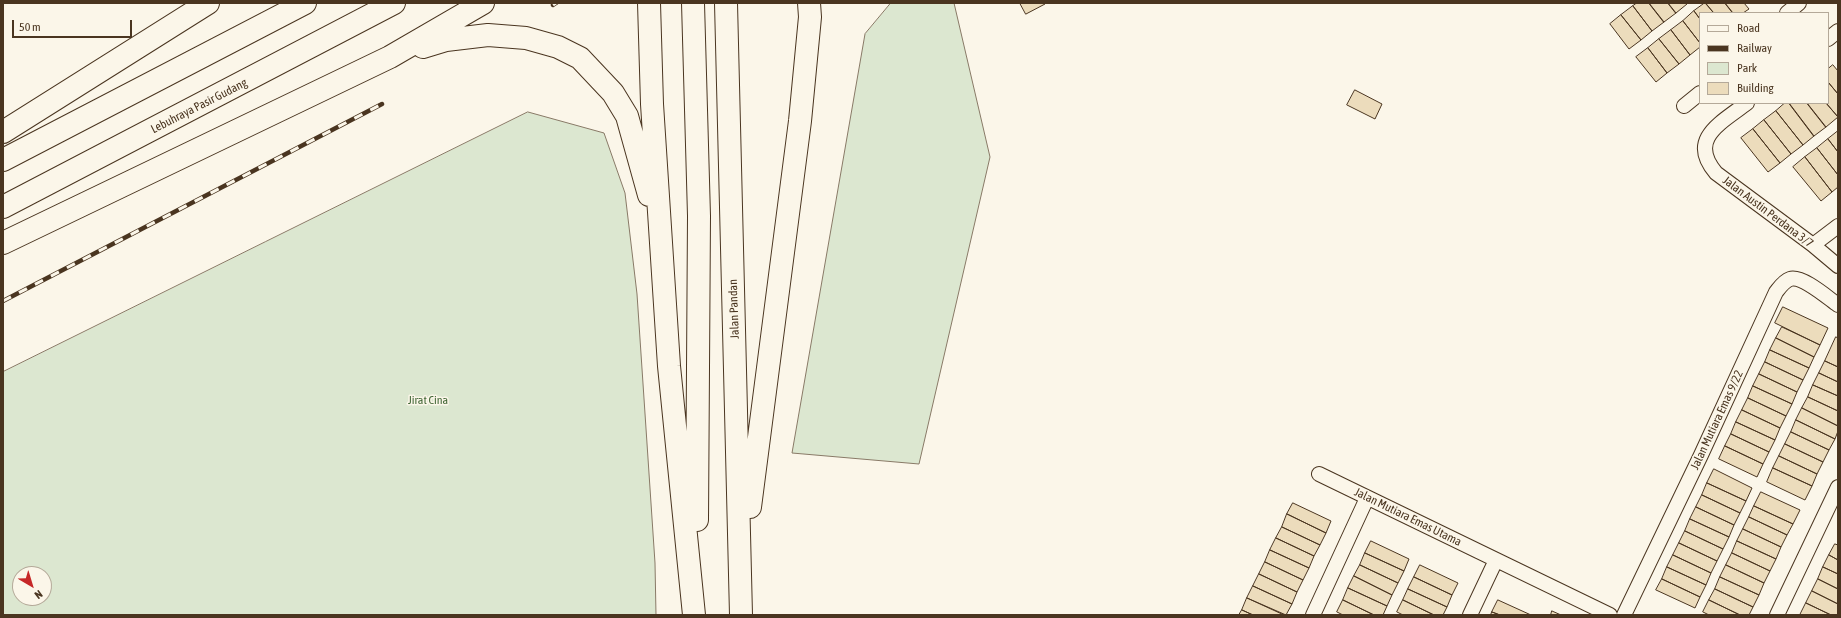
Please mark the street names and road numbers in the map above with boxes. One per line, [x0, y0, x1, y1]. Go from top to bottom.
street label: Lebuhraya Pasir Gudang [148, 75, 250, 137]
street label: Jalan Austin Perdana 3/7 [1720, 173, 1816, 251]
street label: Jalan Pandan [726, 279, 742, 339]
street label: Jalan Mutiara Emas 9/22 [1688, 368, 1746, 472]
street label: Jalan Mutiara Emas Utama [1352, 485, 1464, 549]

